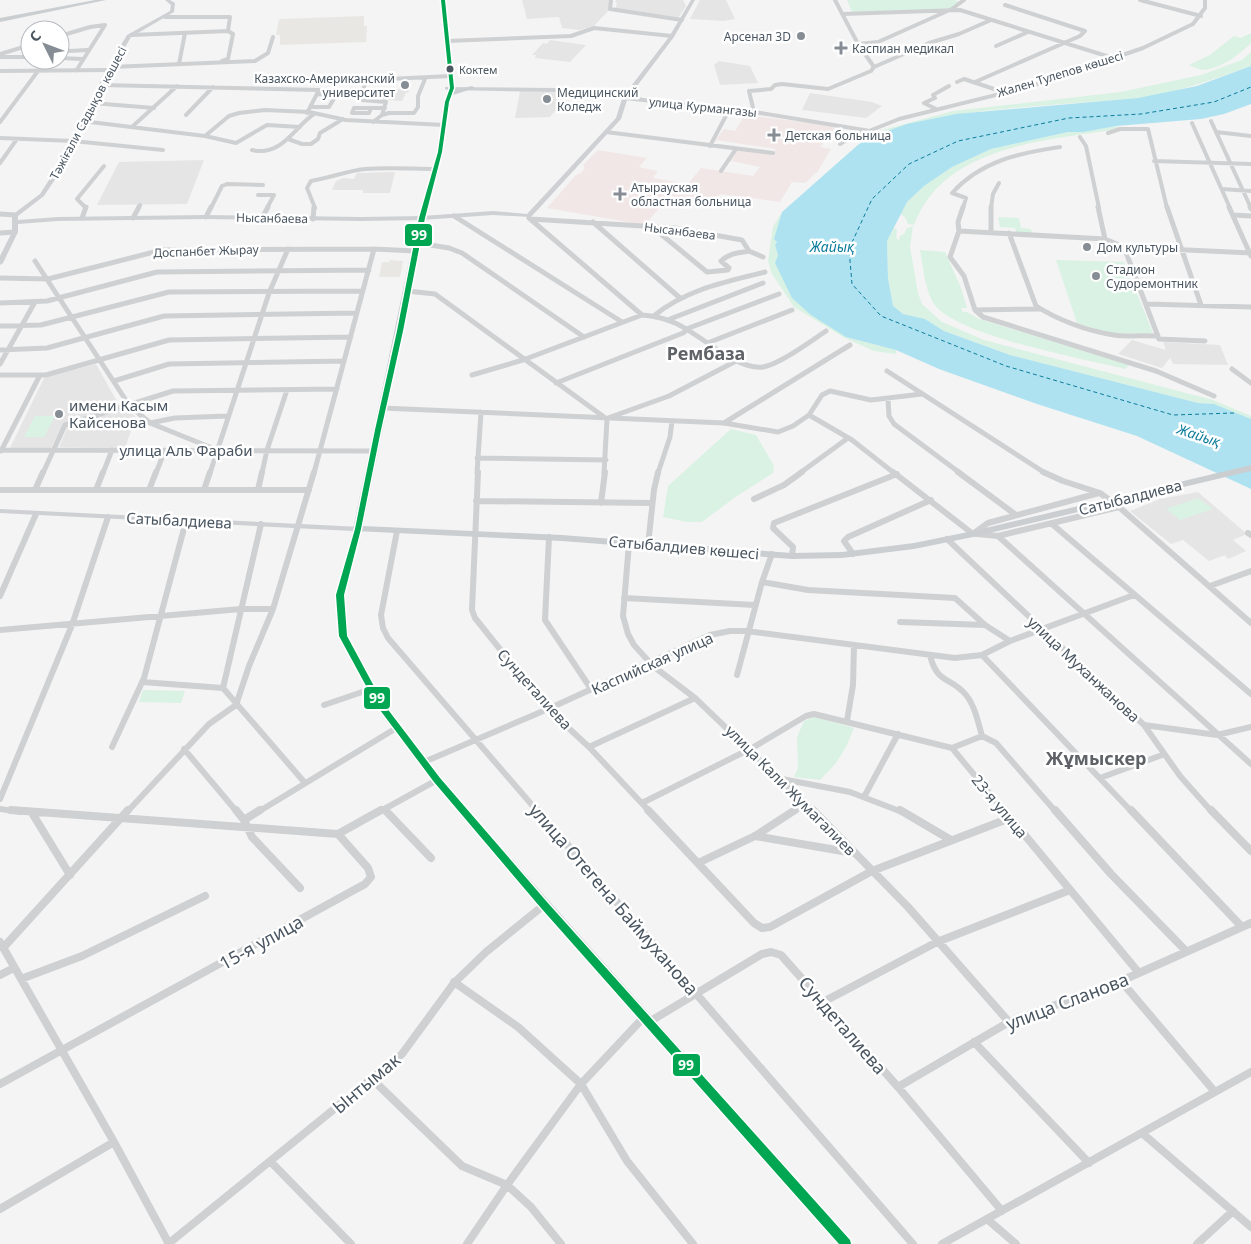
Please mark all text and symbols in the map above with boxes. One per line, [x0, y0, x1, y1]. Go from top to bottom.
north arrow [20, 20, 70, 70]
text: С [25, 26, 45, 46]
place label: Арсенал 3D [724, 28, 791, 45]
marker: Арсенал 3D [795, 30, 807, 42]
place label: Каспиан медикал [852, 40, 954, 57]
marker: Каспиан медикал [834, 41, 848, 55]
street label: Тәжіғали Садықов көшесі [46, 43, 130, 183]
street label: Жален Тулепов көшесі [995, 47, 1125, 101]
place label: Коктем [459, 62, 498, 77]
marker: Коктем [445, 64, 455, 74]
place label: Казахско-Американский университет [254, 70, 395, 101]
marker: Казахско-Американский университет [399, 79, 411, 91]
place label: Медицинский Коледж [557, 84, 638, 115]
marker: Медицинский Коледж [541, 93, 553, 105]
street label: улица Курмангазы [648, 93, 758, 121]
place label: Детская больница [785, 127, 891, 144]
marker: Детская больница [767, 128, 781, 142]
place label: Атырауская областная больница [631, 179, 751, 210]
marker: Атырауская областная больница [613, 187, 627, 201]
street label: Нысанбаева [236, 209, 308, 227]
street label: Нысанбаева [643, 218, 717, 244]
line badge: 99 [404, 223, 433, 247]
text: 99 [411, 225, 427, 244]
water label: Жайық [809, 237, 855, 256]
place label: Дом культуры [1097, 239, 1178, 256]
street label: Доспанбет Жырау [153, 241, 260, 261]
marker: Дом культуры [1081, 241, 1093, 253]
place label: Стадион Судоремонтник [1106, 261, 1199, 292]
marker: Стадион Судоремонтник [1090, 270, 1102, 282]
district label: Рембаза [667, 341, 745, 365]
place label: имени Касым Кайсенова [69, 395, 168, 432]
marker: имени Касым Кайсенова [53, 408, 65, 420]
water label: Жайық [1174, 419, 1224, 451]
street label: улица Аль Фараби [119, 440, 253, 460]
street label: Сатыбалдиева [1076, 475, 1184, 519]
street label: Сатыбалдиева [126, 507, 232, 533]
street label: Сатыбалдиев көшесі [608, 530, 760, 564]
street label: улица Муханжанова [1023, 612, 1145, 726]
street label: Каспийская улица [588, 627, 716, 699]
street label: Сундеталиева [493, 644, 577, 734]
line badge: 99 [363, 686, 391, 710]
text: 99 [369, 688, 385, 707]
street label: улица Кали Жумагалиев [721, 720, 861, 860]
district label: Жұмыскер [1046, 746, 1146, 770]
street label: 23-я улица [968, 770, 1032, 842]
street label: улица Отегена Баймуханова [524, 798, 704, 1000]
street label: 15-я улица [215, 909, 307, 975]
street label: улица Сланова [1002, 967, 1132, 1035]
street label: Сундеталиева [794, 971, 892, 1079]
street label: Ынтымак [327, 1047, 405, 1118]
line badge: 99 [672, 1053, 701, 1077]
text: 99 [678, 1055, 694, 1074]

